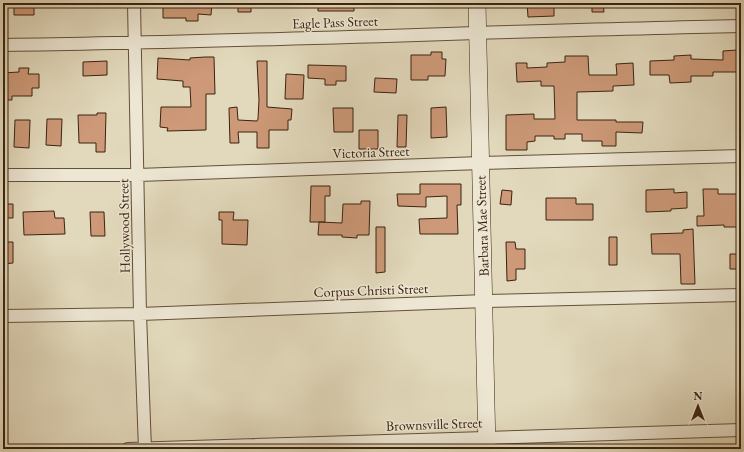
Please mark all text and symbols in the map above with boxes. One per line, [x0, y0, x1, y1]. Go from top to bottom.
street label: Eagle Pass Street [292, 11, 379, 32]
street label: Victoria Street [332, 142, 410, 162]
street label: Barbara Mae Street [471, 175, 493, 277]
street label: Hollywood Street [114, 178, 134, 273]
street label: Corpus Christi Street [313, 279, 429, 301]
north arrow [678, 386, 718, 426]
text: N [694, 389, 703, 403]
street label: Brownsville Street [386, 413, 483, 435]

